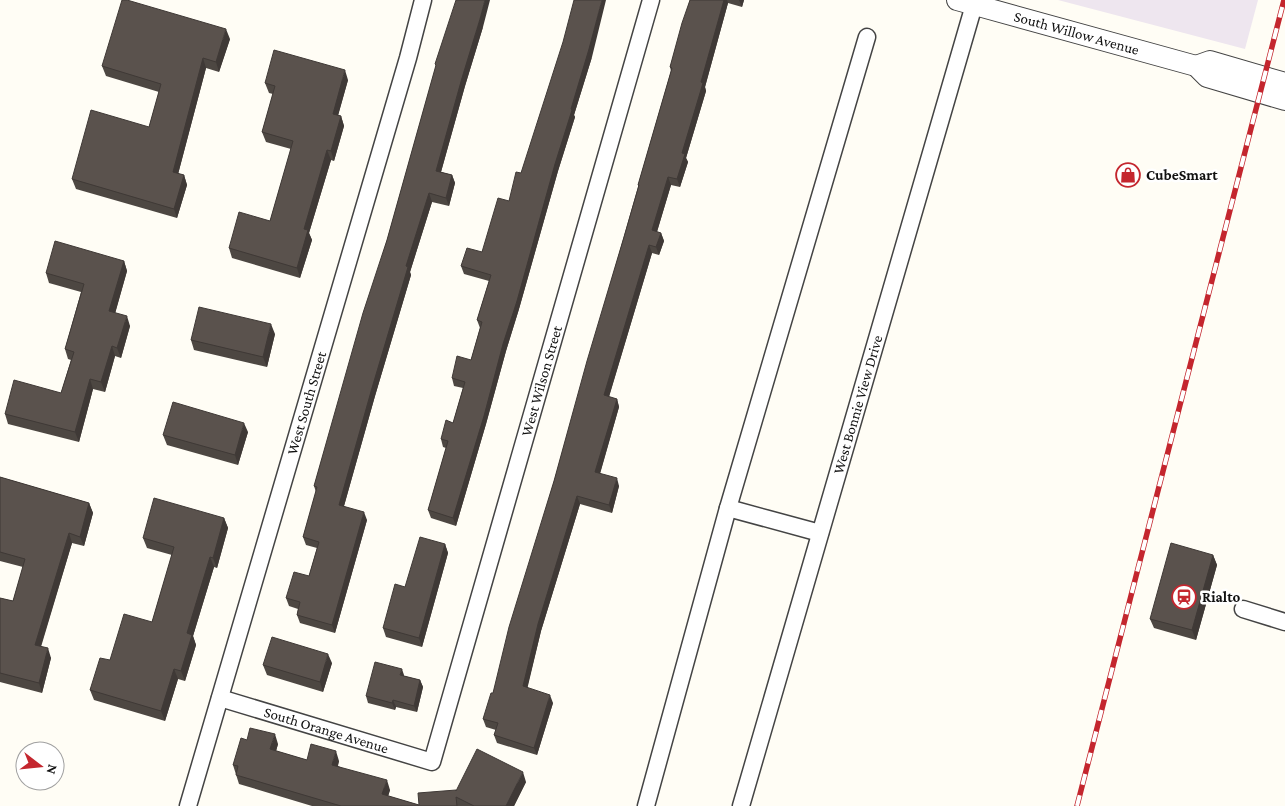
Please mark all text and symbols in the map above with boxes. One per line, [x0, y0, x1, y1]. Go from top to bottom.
street label: South Willow Avenue [1012, 8, 1141, 58]
shop icon: CubeSmart [1115, 162, 1141, 188]
place label: CubeSmart [1146, 167, 1218, 183]
street label: West Wilson Street [518, 323, 565, 438]
street label: West Bonnie View Drive [830, 333, 886, 476]
street label: West South Street [284, 349, 330, 457]
station icon: Rialto [1171, 584, 1197, 610]
place label: Rialto [1202, 589, 1240, 605]
street label: South Orange Avenue [262, 704, 391, 757]
north arrow [15, 741, 65, 791]
text: N [43, 763, 62, 777]

